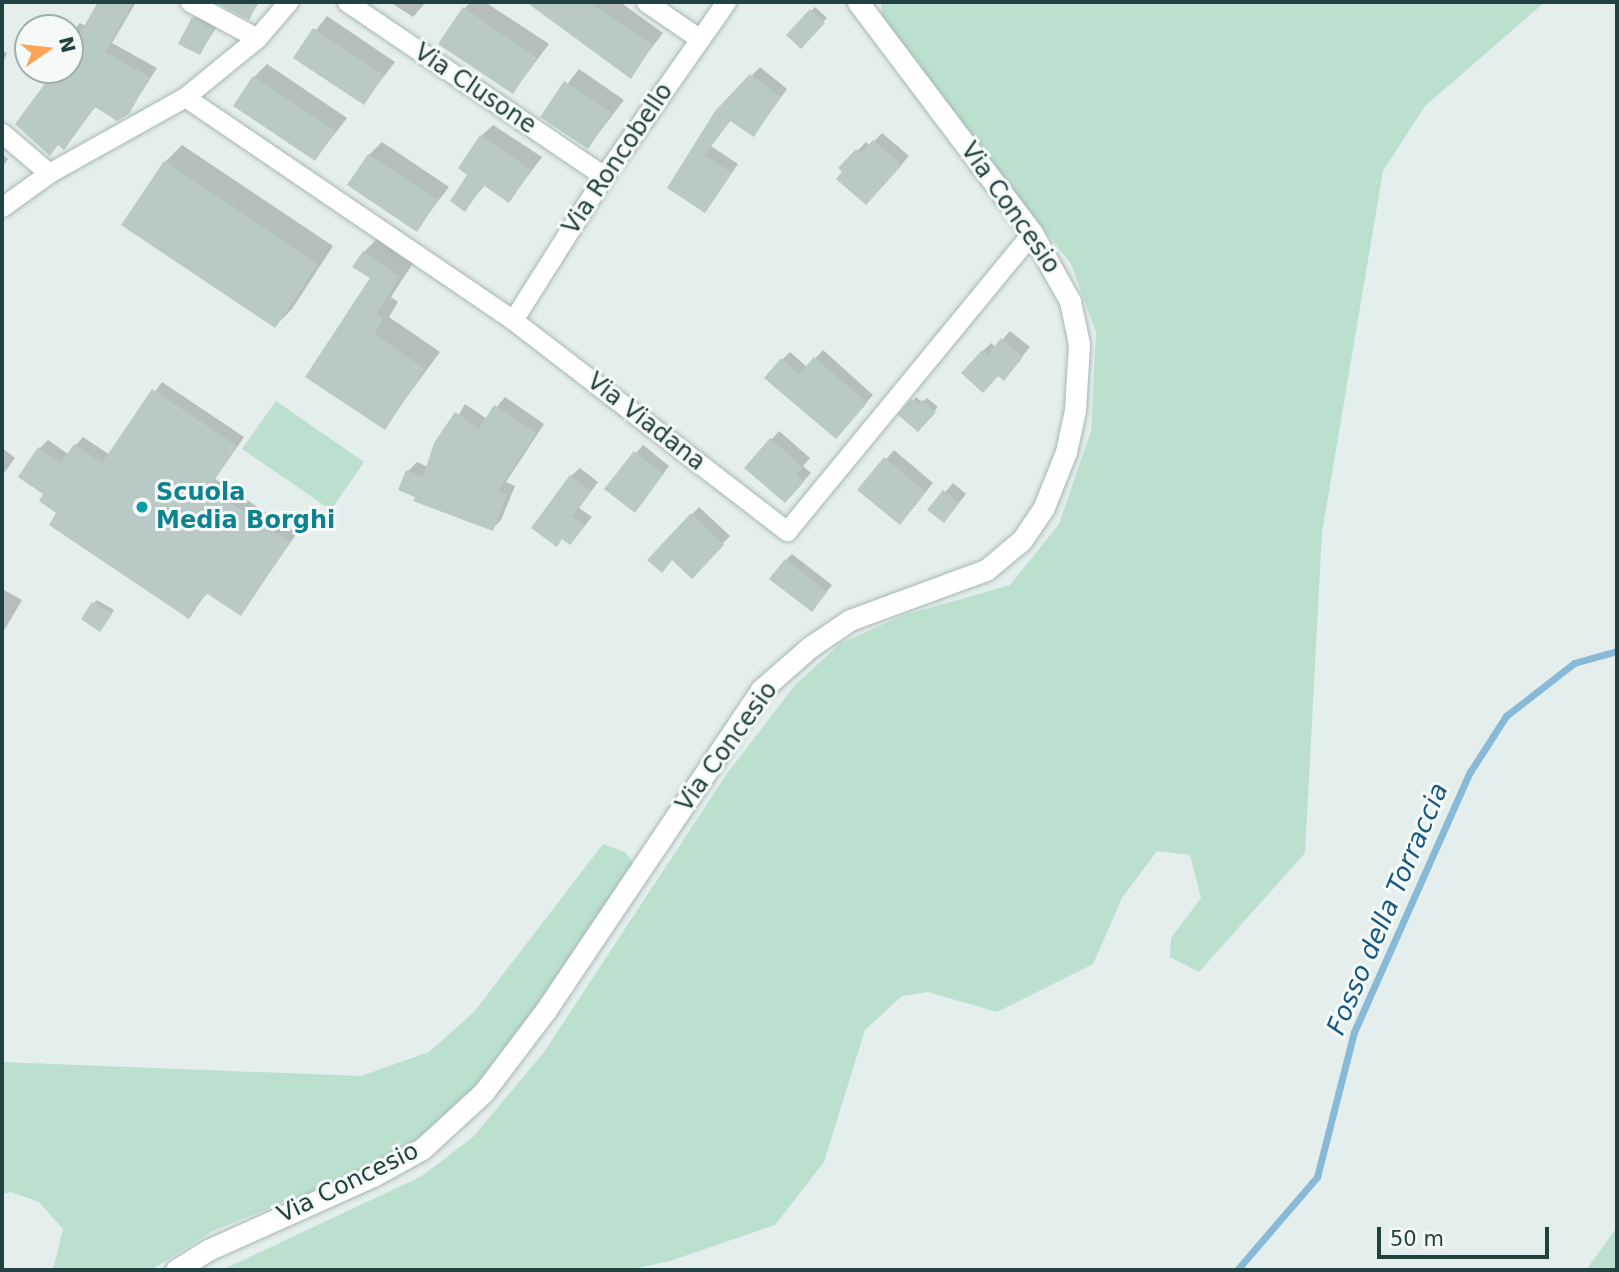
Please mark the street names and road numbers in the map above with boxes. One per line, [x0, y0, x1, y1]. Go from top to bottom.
street label: Via Clusone [409, 38, 541, 140]
street label: Via Roncobello [557, 78, 679, 240]
street label: Via Concesio [954, 137, 1066, 279]
street label: Via Viadana [581, 367, 711, 477]
street label: Via Concesio [670, 676, 784, 818]
street label: Via Concesio [273, 1136, 423, 1230]

